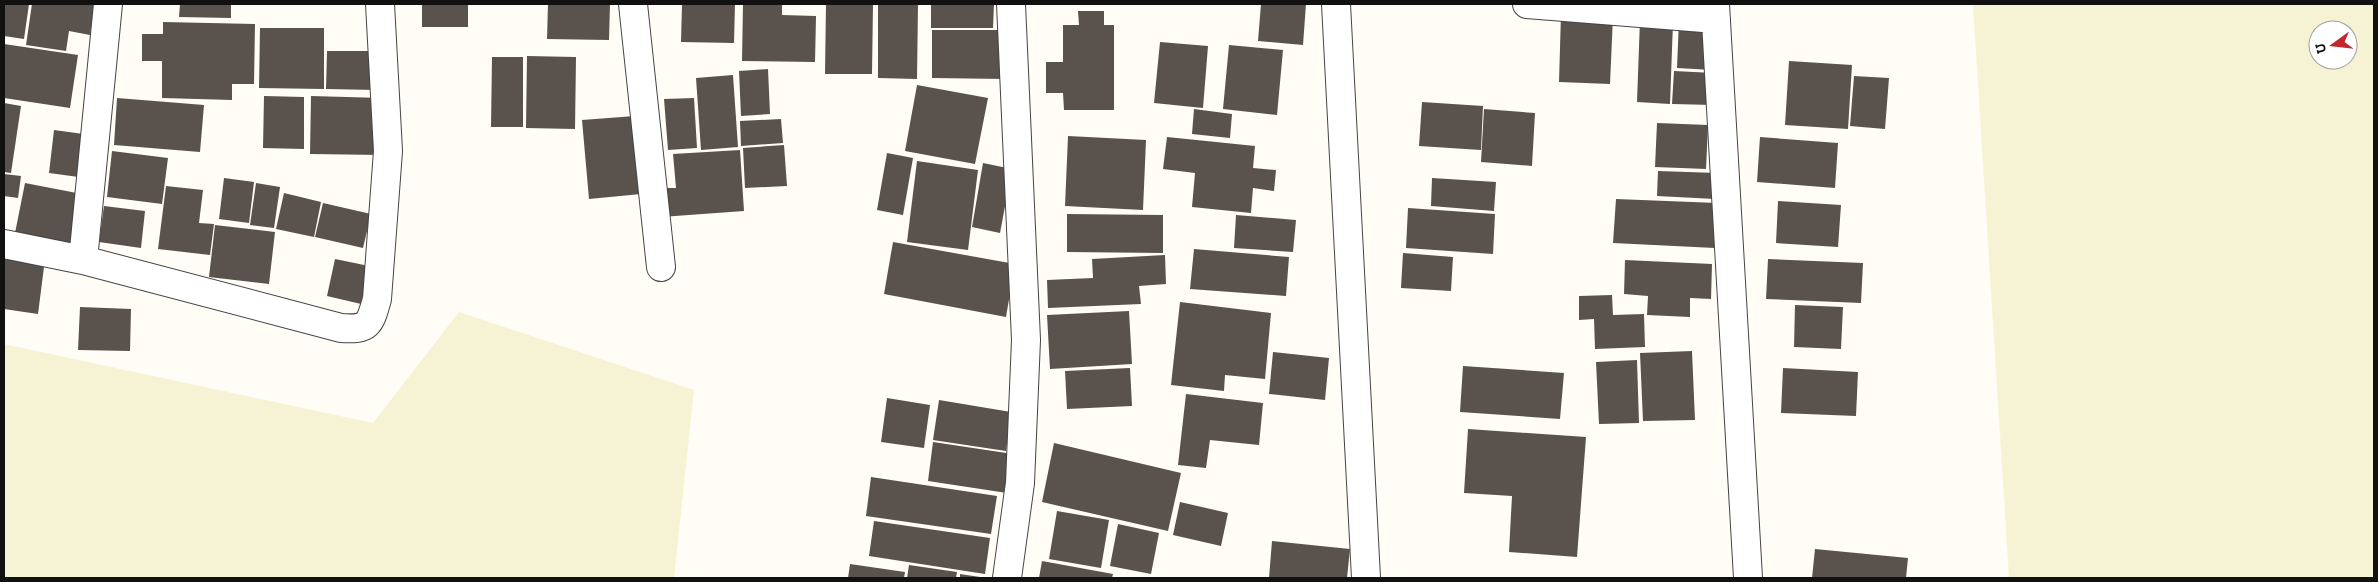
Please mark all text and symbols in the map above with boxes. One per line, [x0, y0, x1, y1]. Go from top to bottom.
north arrow [2308, 20, 2358, 70]
text: U [2311, 41, 2330, 55]

